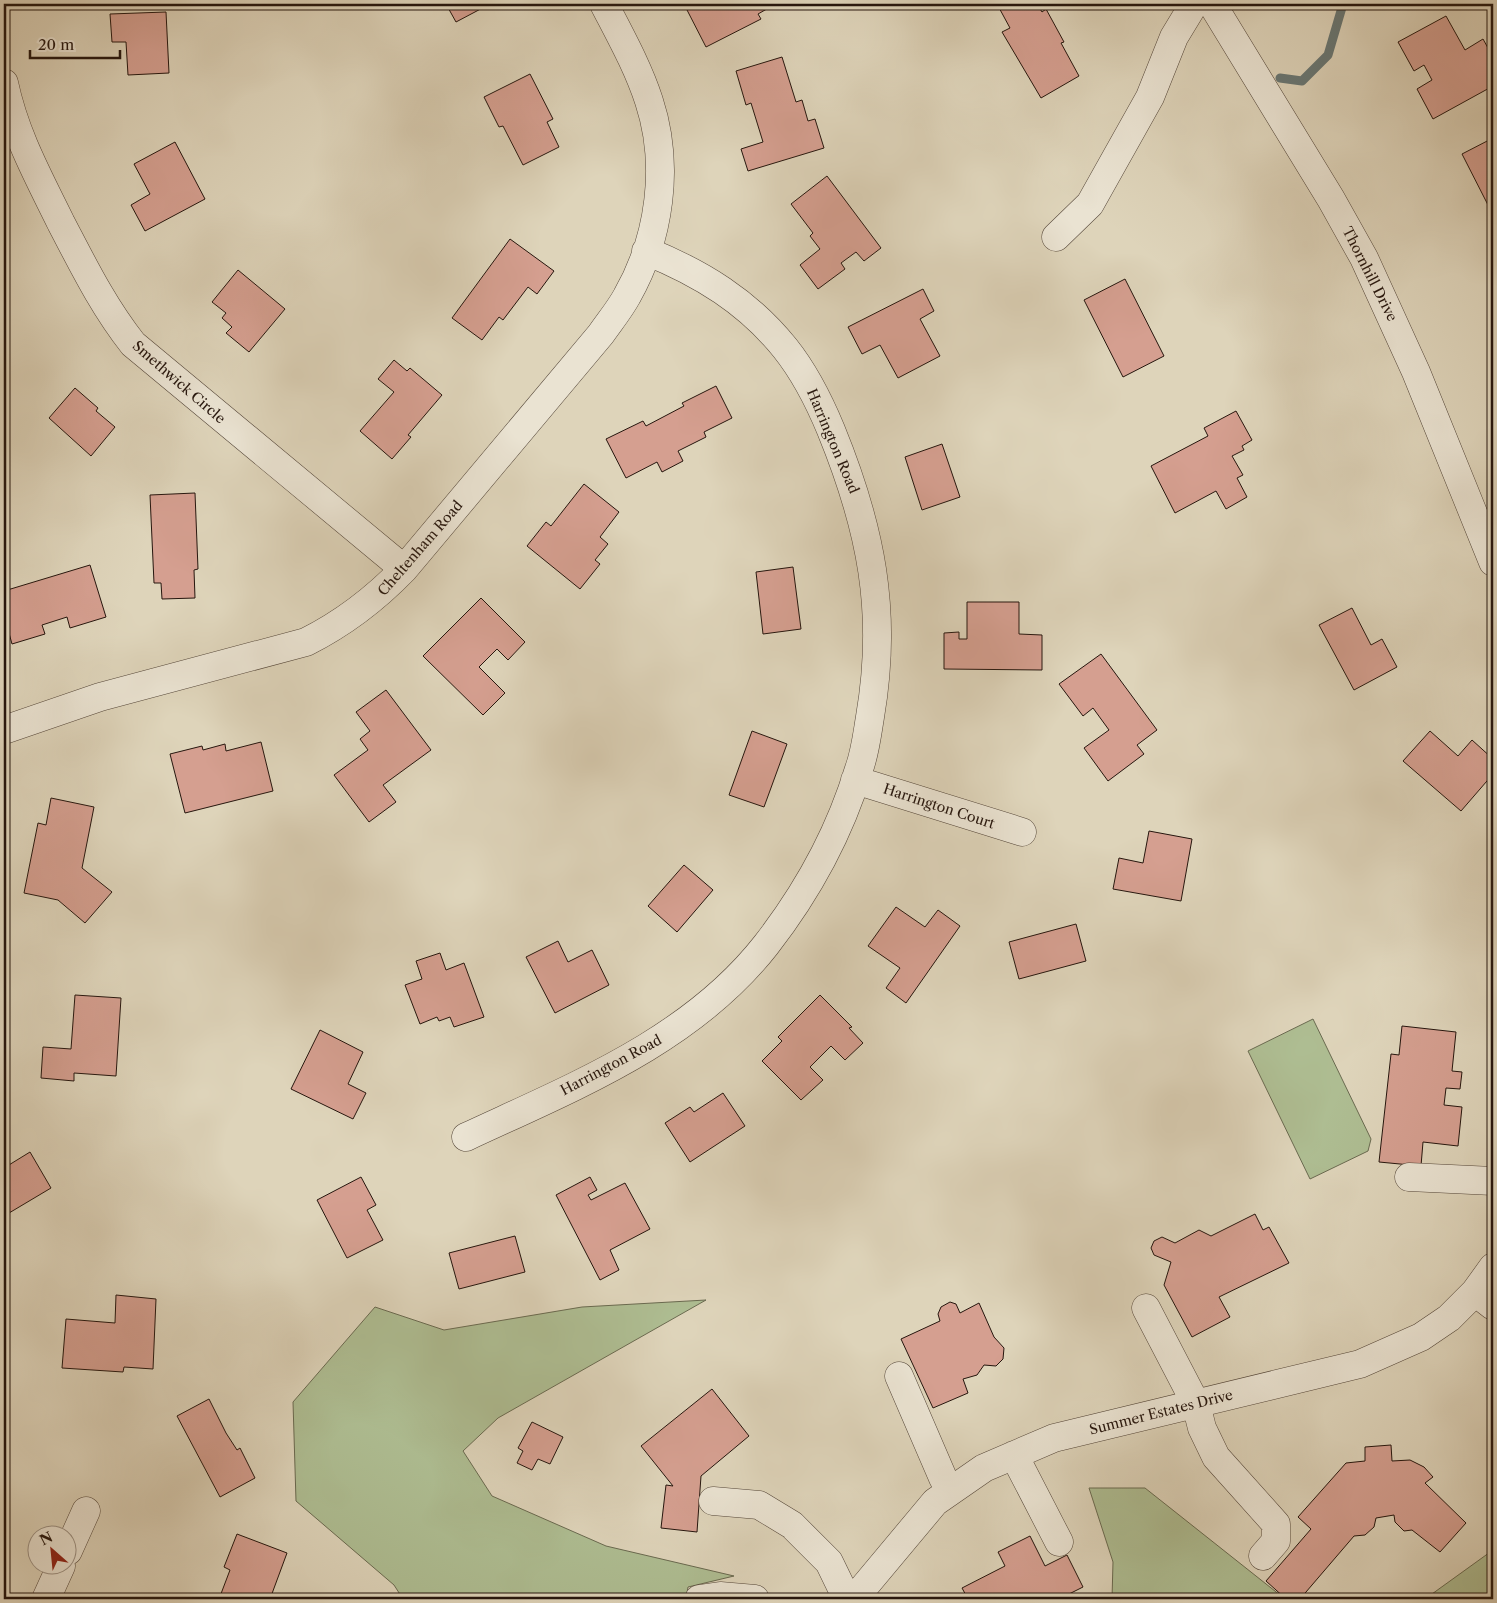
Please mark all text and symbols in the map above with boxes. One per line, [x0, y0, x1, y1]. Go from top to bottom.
scale bar [30, 28, 120, 60]
text: 20 m [38, 35, 74, 54]
street label: Thornhill Drive [1338, 224, 1402, 325]
street label: Smethwick Circle [129, 337, 229, 427]
street label: Harrington Road [803, 386, 863, 497]
street label: Cheltenham Road [374, 496, 467, 599]
street label: Harrington Court [881, 779, 997, 833]
street label: Harrington Road [557, 1031, 665, 1099]
street label: Summer Estates Drive [1087, 1385, 1235, 1439]
north arrow [28, 1526, 78, 1576]
text: N [37, 1528, 56, 1549]

